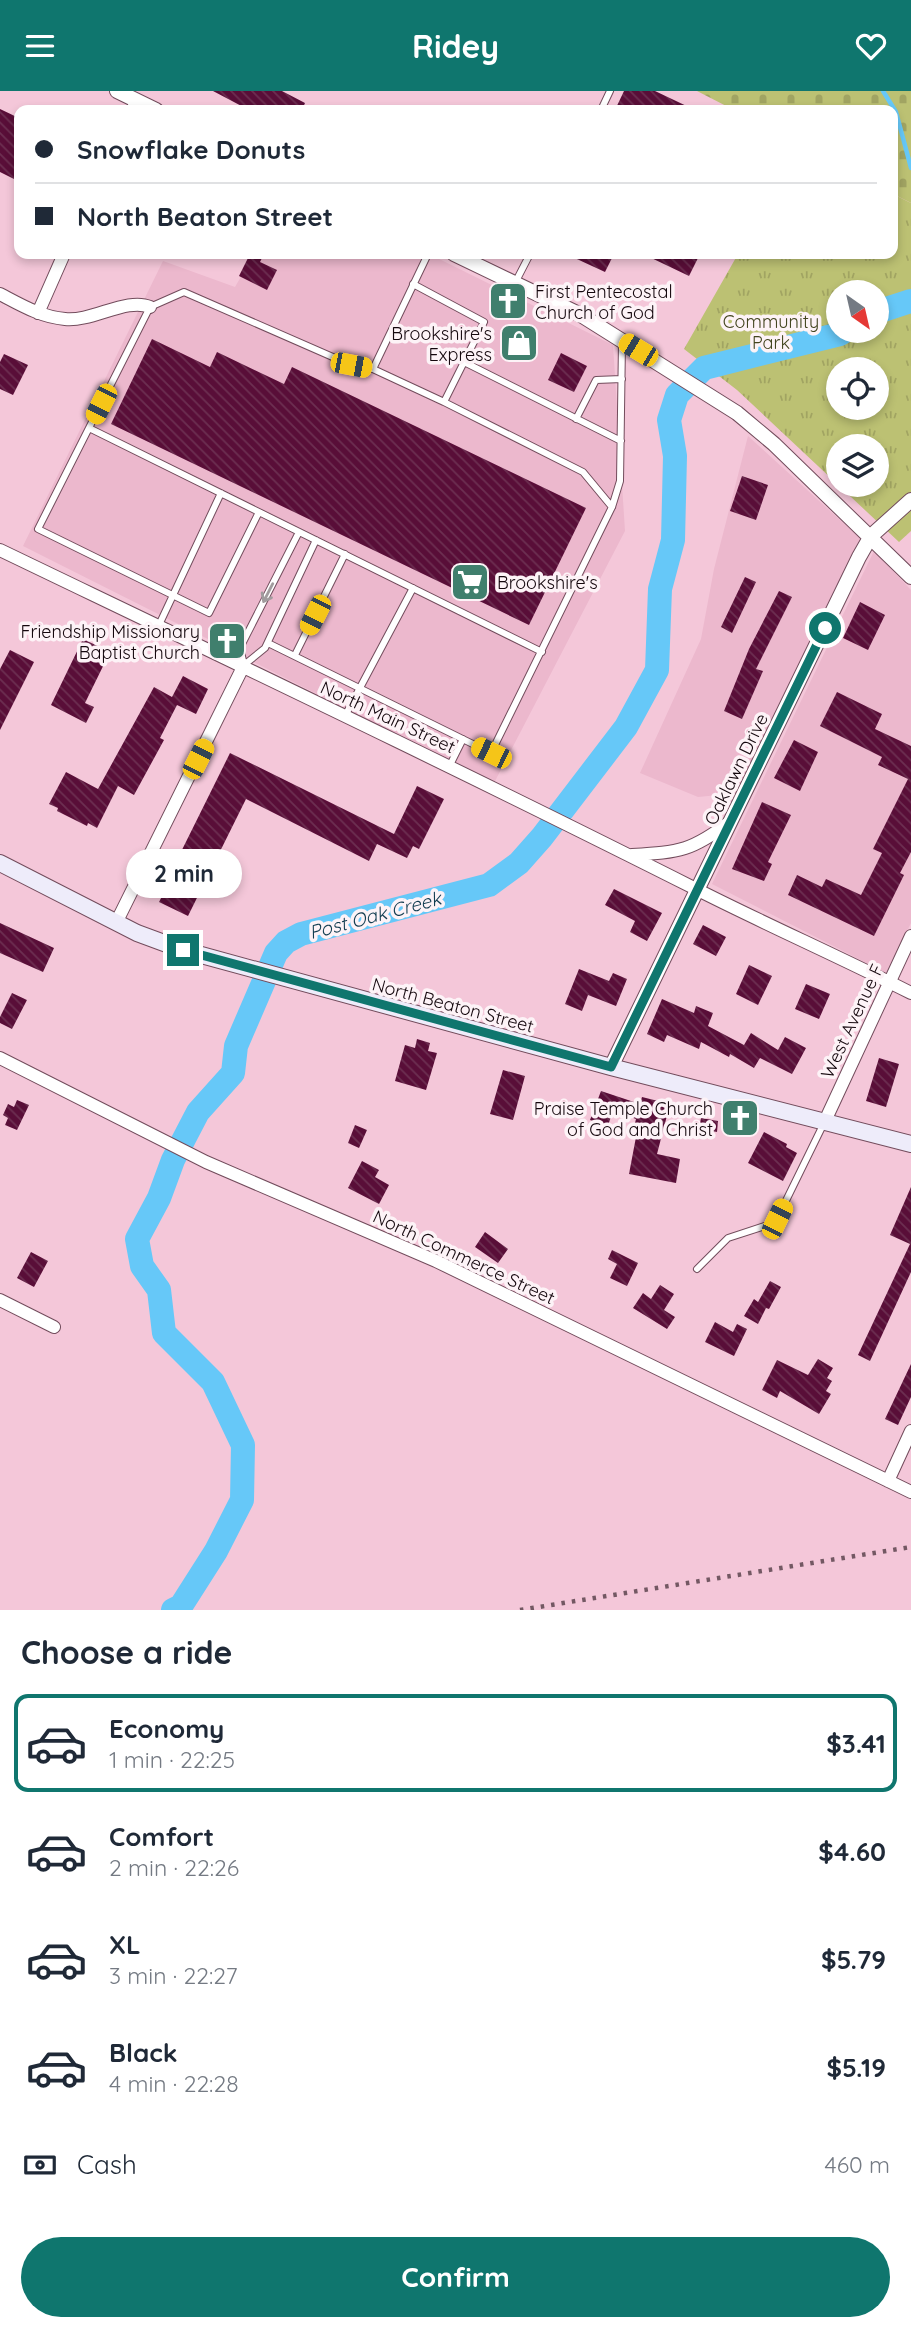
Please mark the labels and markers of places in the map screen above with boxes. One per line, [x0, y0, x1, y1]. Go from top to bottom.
church icon: First Pentecostal Church of God [487, 280, 529, 322]
place label: First Pentecostal Church of God [535, 280, 673, 324]
place label: Brookshire's Express [391, 322, 492, 366]
shop icon: Brookshire's Express [498, 322, 540, 364]
supermarket icon: Brookshire's [449, 561, 491, 603]
place label: Brookshire's [497, 571, 598, 594]
place label: Friendship Missionary Baptist Church [21, 620, 200, 664]
church icon: Friendship Missionary Baptist Church [206, 620, 248, 662]
place label: Praise Temple Church of God and Christ [534, 1097, 713, 1141]
church icon: Praise Temple Church of God and Christ [719, 1097, 761, 1139]

